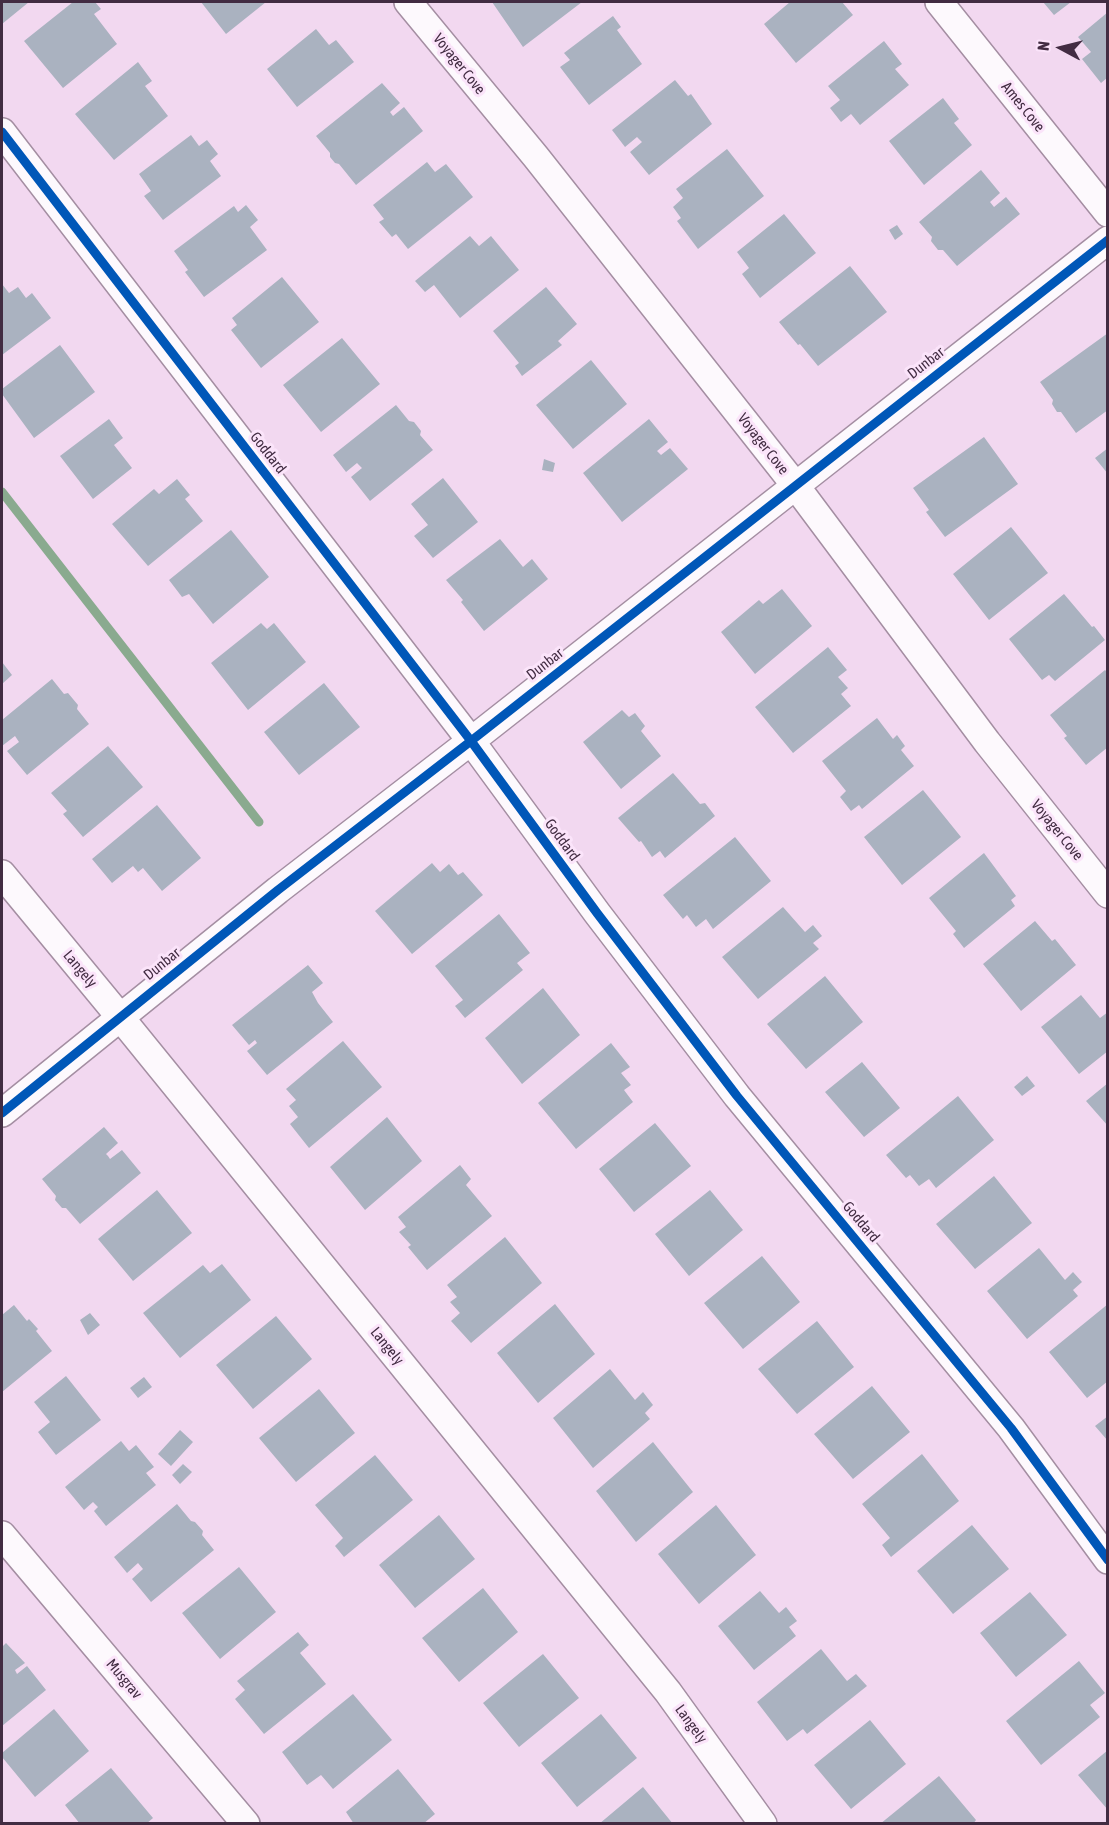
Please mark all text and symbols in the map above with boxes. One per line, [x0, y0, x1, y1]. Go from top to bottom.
north arrow [1031, 18, 1091, 78]
street label: Voyager Cove [429, 30, 489, 98]
text: N [1034, 40, 1053, 52]
street label: Ames Cove [998, 78, 1048, 136]
street label: Dunbar [904, 343, 948, 383]
street label: Voyager Cove [734, 410, 792, 478]
street label: Goddard [246, 429, 290, 477]
street label: Dunbar [523, 644, 567, 684]
street label: Voyager Cove [1027, 796, 1087, 864]
street label: Goddard [541, 815, 583, 865]
street label: Dunbar [140, 944, 184, 984]
street label: Langely [59, 947, 101, 991]
street label: Goddard [839, 1198, 883, 1246]
street label: Langely [366, 1324, 408, 1368]
street label: Musgrav [102, 1655, 146, 1703]
street label: Langely [671, 1701, 711, 1747]

